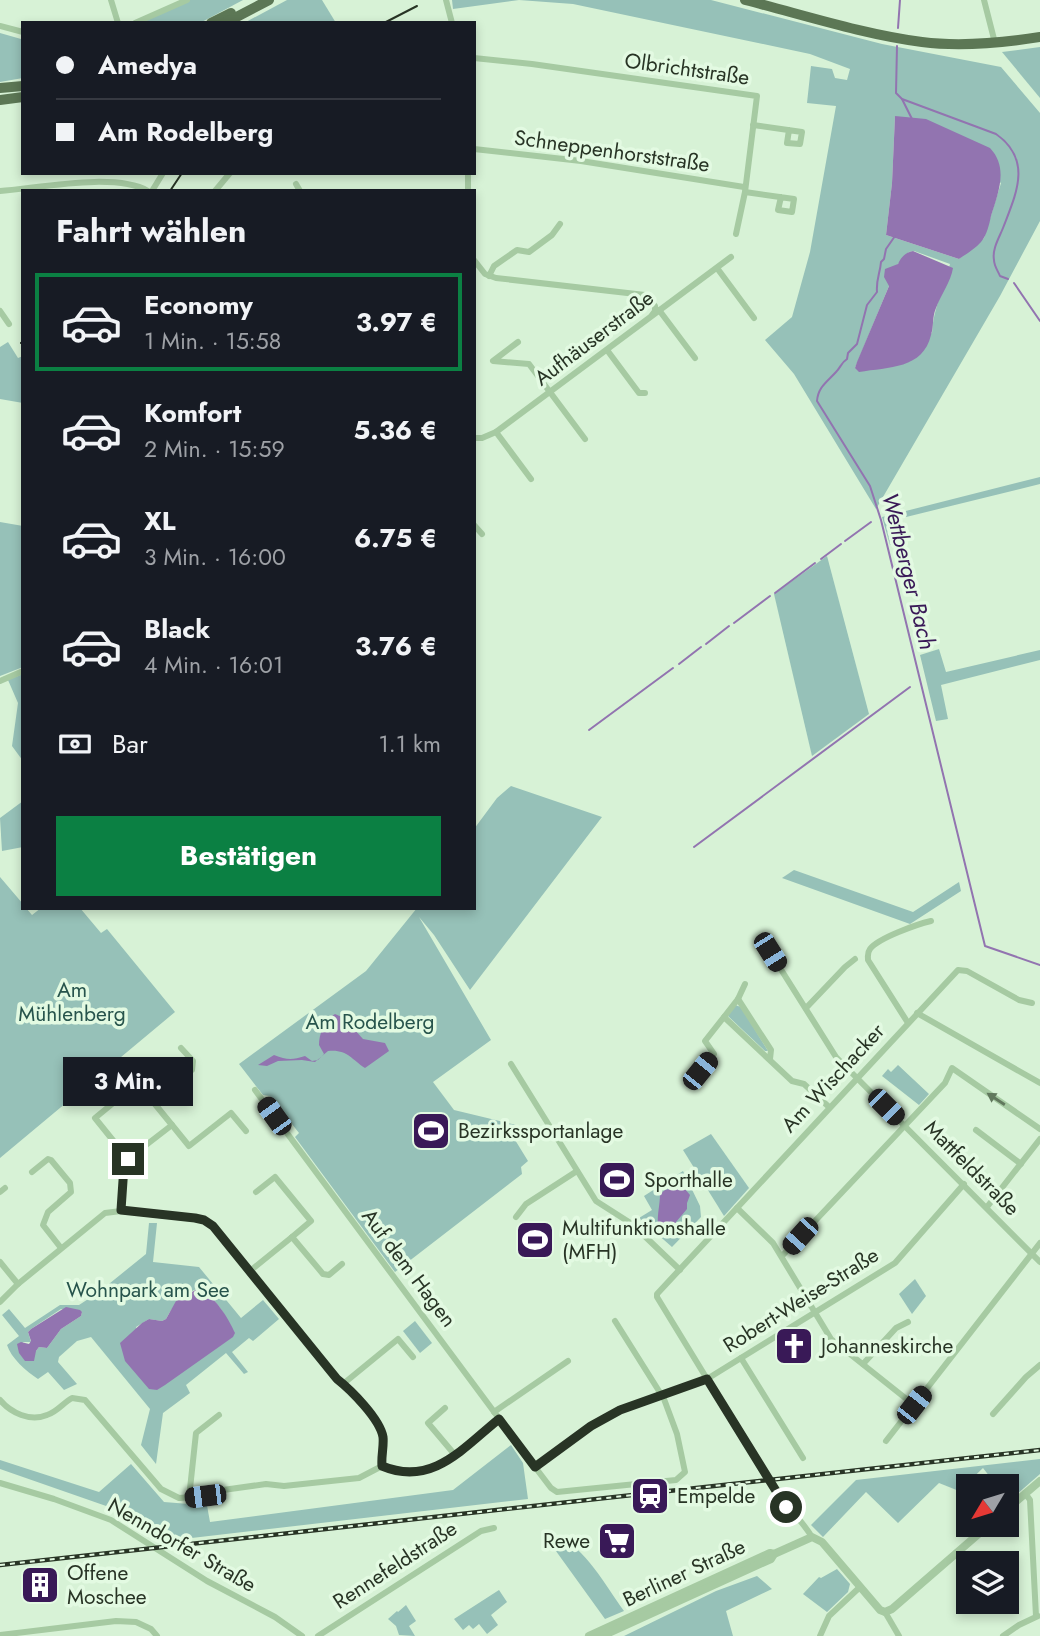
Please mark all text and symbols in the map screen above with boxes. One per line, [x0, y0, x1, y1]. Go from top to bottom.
street label: Olbrichtstraße [623, 45, 751, 93]
text: Amedya [98, 46, 197, 84]
text: Am Rodelberg [98, 113, 273, 151]
street label: Schneppenhorststraße [512, 122, 712, 180]
text: Fahrt wählen [56, 208, 246, 254]
street label: Aufhäuserstraße [528, 283, 660, 393]
text: Economy [144, 286, 253, 324]
icon: car [60, 291, 123, 354]
text: 3.97 € [356, 303, 437, 341]
text: 1 Min. · 15:58 [144, 324, 281, 358]
text: Komfort [144, 394, 241, 432]
icon: car [60, 399, 123, 462]
text: 5.36 € [353, 411, 437, 449]
text: 2 Min. · 15:59 [144, 432, 285, 466]
water label: Wettberger Bach [873, 489, 945, 653]
text: XL [144, 502, 176, 540]
icon: car [60, 507, 123, 570]
text: 6.75 € [354, 519, 437, 557]
text: 3 Min. · 16:00 [144, 540, 286, 574]
text: Black [144, 610, 210, 648]
icon: car [60, 615, 123, 678]
text: 3.76 € [355, 627, 437, 665]
text: 4 Min. · 16:01 [144, 648, 283, 682]
icon: cash [56, 725, 94, 763]
text: Bar [112, 725, 148, 763]
text: 1.1 km [378, 727, 441, 761]
button: Bestätigen [56, 816, 441, 896]
car [750, 929, 791, 975]
park label: Am Mühlenberg [18, 975, 126, 1029]
park label: Am Rodelberg [305, 1007, 435, 1037]
street label: Am Wischacker [774, 1016, 892, 1139]
car [679, 1048, 722, 1094]
callout: 3 Min. [63, 1058, 193, 1106]
text: 3 Min. [94, 1064, 162, 1098]
car [864, 1085, 909, 1129]
one-way arrow [987, 1092, 1006, 1105]
car [254, 1093, 295, 1139]
sports icon: Bezirkssportanlage [410, 1110, 452, 1152]
street label: Mattfeldstraße [917, 1113, 1027, 1223]
place label: Bezirkssportanlage [458, 1116, 623, 1146]
route end [112, 1143, 144, 1175]
sports icon: Sporthalle [596, 1159, 638, 1201]
place label: Sporthalle [644, 1165, 733, 1195]
street label: Auf dem Hagen [355, 1203, 463, 1333]
place label: Multifunktionshalle (MFH) [562, 1213, 726, 1267]
car [779, 1213, 822, 1259]
sports icon: Multifunktionshalle (MFH) [514, 1219, 556, 1261]
street label: Robert-Weise-Straße [717, 1240, 885, 1360]
park label: Wohnpark am See [66, 1275, 230, 1305]
church icon: Johanneskirche [773, 1325, 815, 1367]
place label: Johanneskirche [818, 1331, 954, 1361]
car [893, 1382, 936, 1428]
north arrow [956, 1474, 1018, 1536]
map controls [956, 1474, 1019, 1614]
station icon: Empelde [629, 1475, 671, 1517]
place label: Empelde [677, 1481, 756, 1511]
car [183, 1483, 228, 1509]
street label: Nenndorfer Straße [102, 1490, 262, 1600]
route start [770, 1491, 802, 1523]
street label: Rennefeldstraße [327, 1514, 463, 1616]
supermarket icon: Rewe [596, 1520, 638, 1562]
place label: Rewe [543, 1526, 590, 1556]
street label: Berliner Straße [618, 1531, 750, 1614]
button: layers [956, 1551, 1019, 1614]
place label: Offene Moschee [67, 1558, 147, 1612]
building icon: Offene Moschee [19, 1564, 61, 1606]

